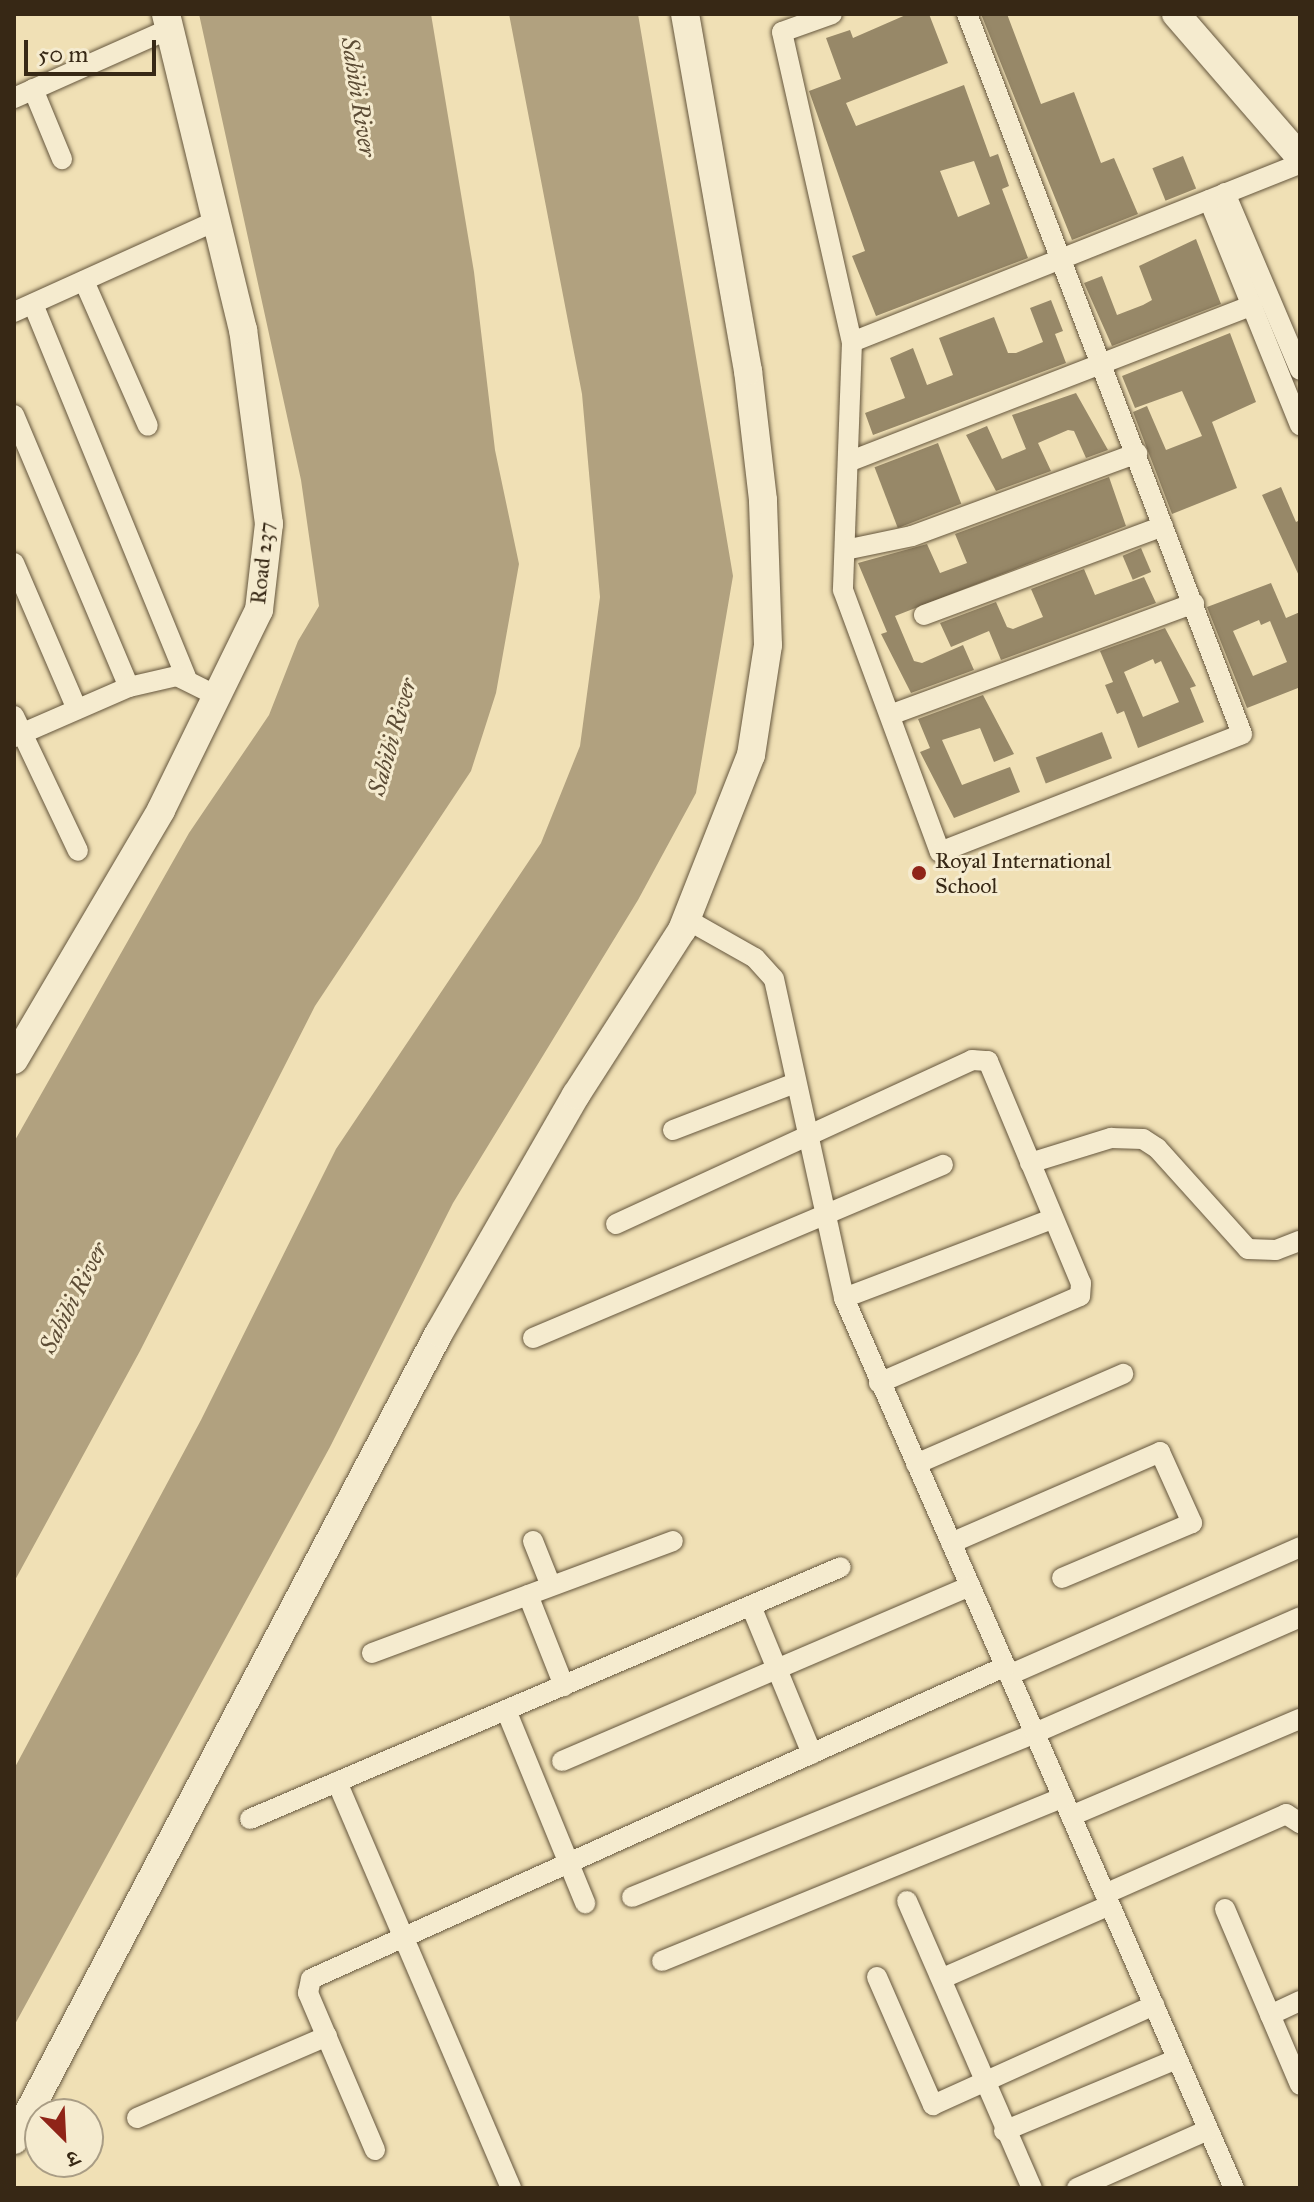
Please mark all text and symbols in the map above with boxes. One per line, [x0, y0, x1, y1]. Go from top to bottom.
scale bar [28, 24, 160, 74]
water label: Sahibi River [334, 35, 382, 159]
text: 50 m [38, 39, 88, 69]
street label: Road 237 [245, 520, 279, 606]
water label: Sahibi River [363, 675, 423, 799]
place label: Royal International School [935, 847, 1111, 898]
marker: Royal International School [910, 864, 928, 882]
water label: Sahibi River [34, 1238, 114, 1358]
north arrow [24, 2098, 104, 2178]
text: उ [63, 2144, 84, 2173]

